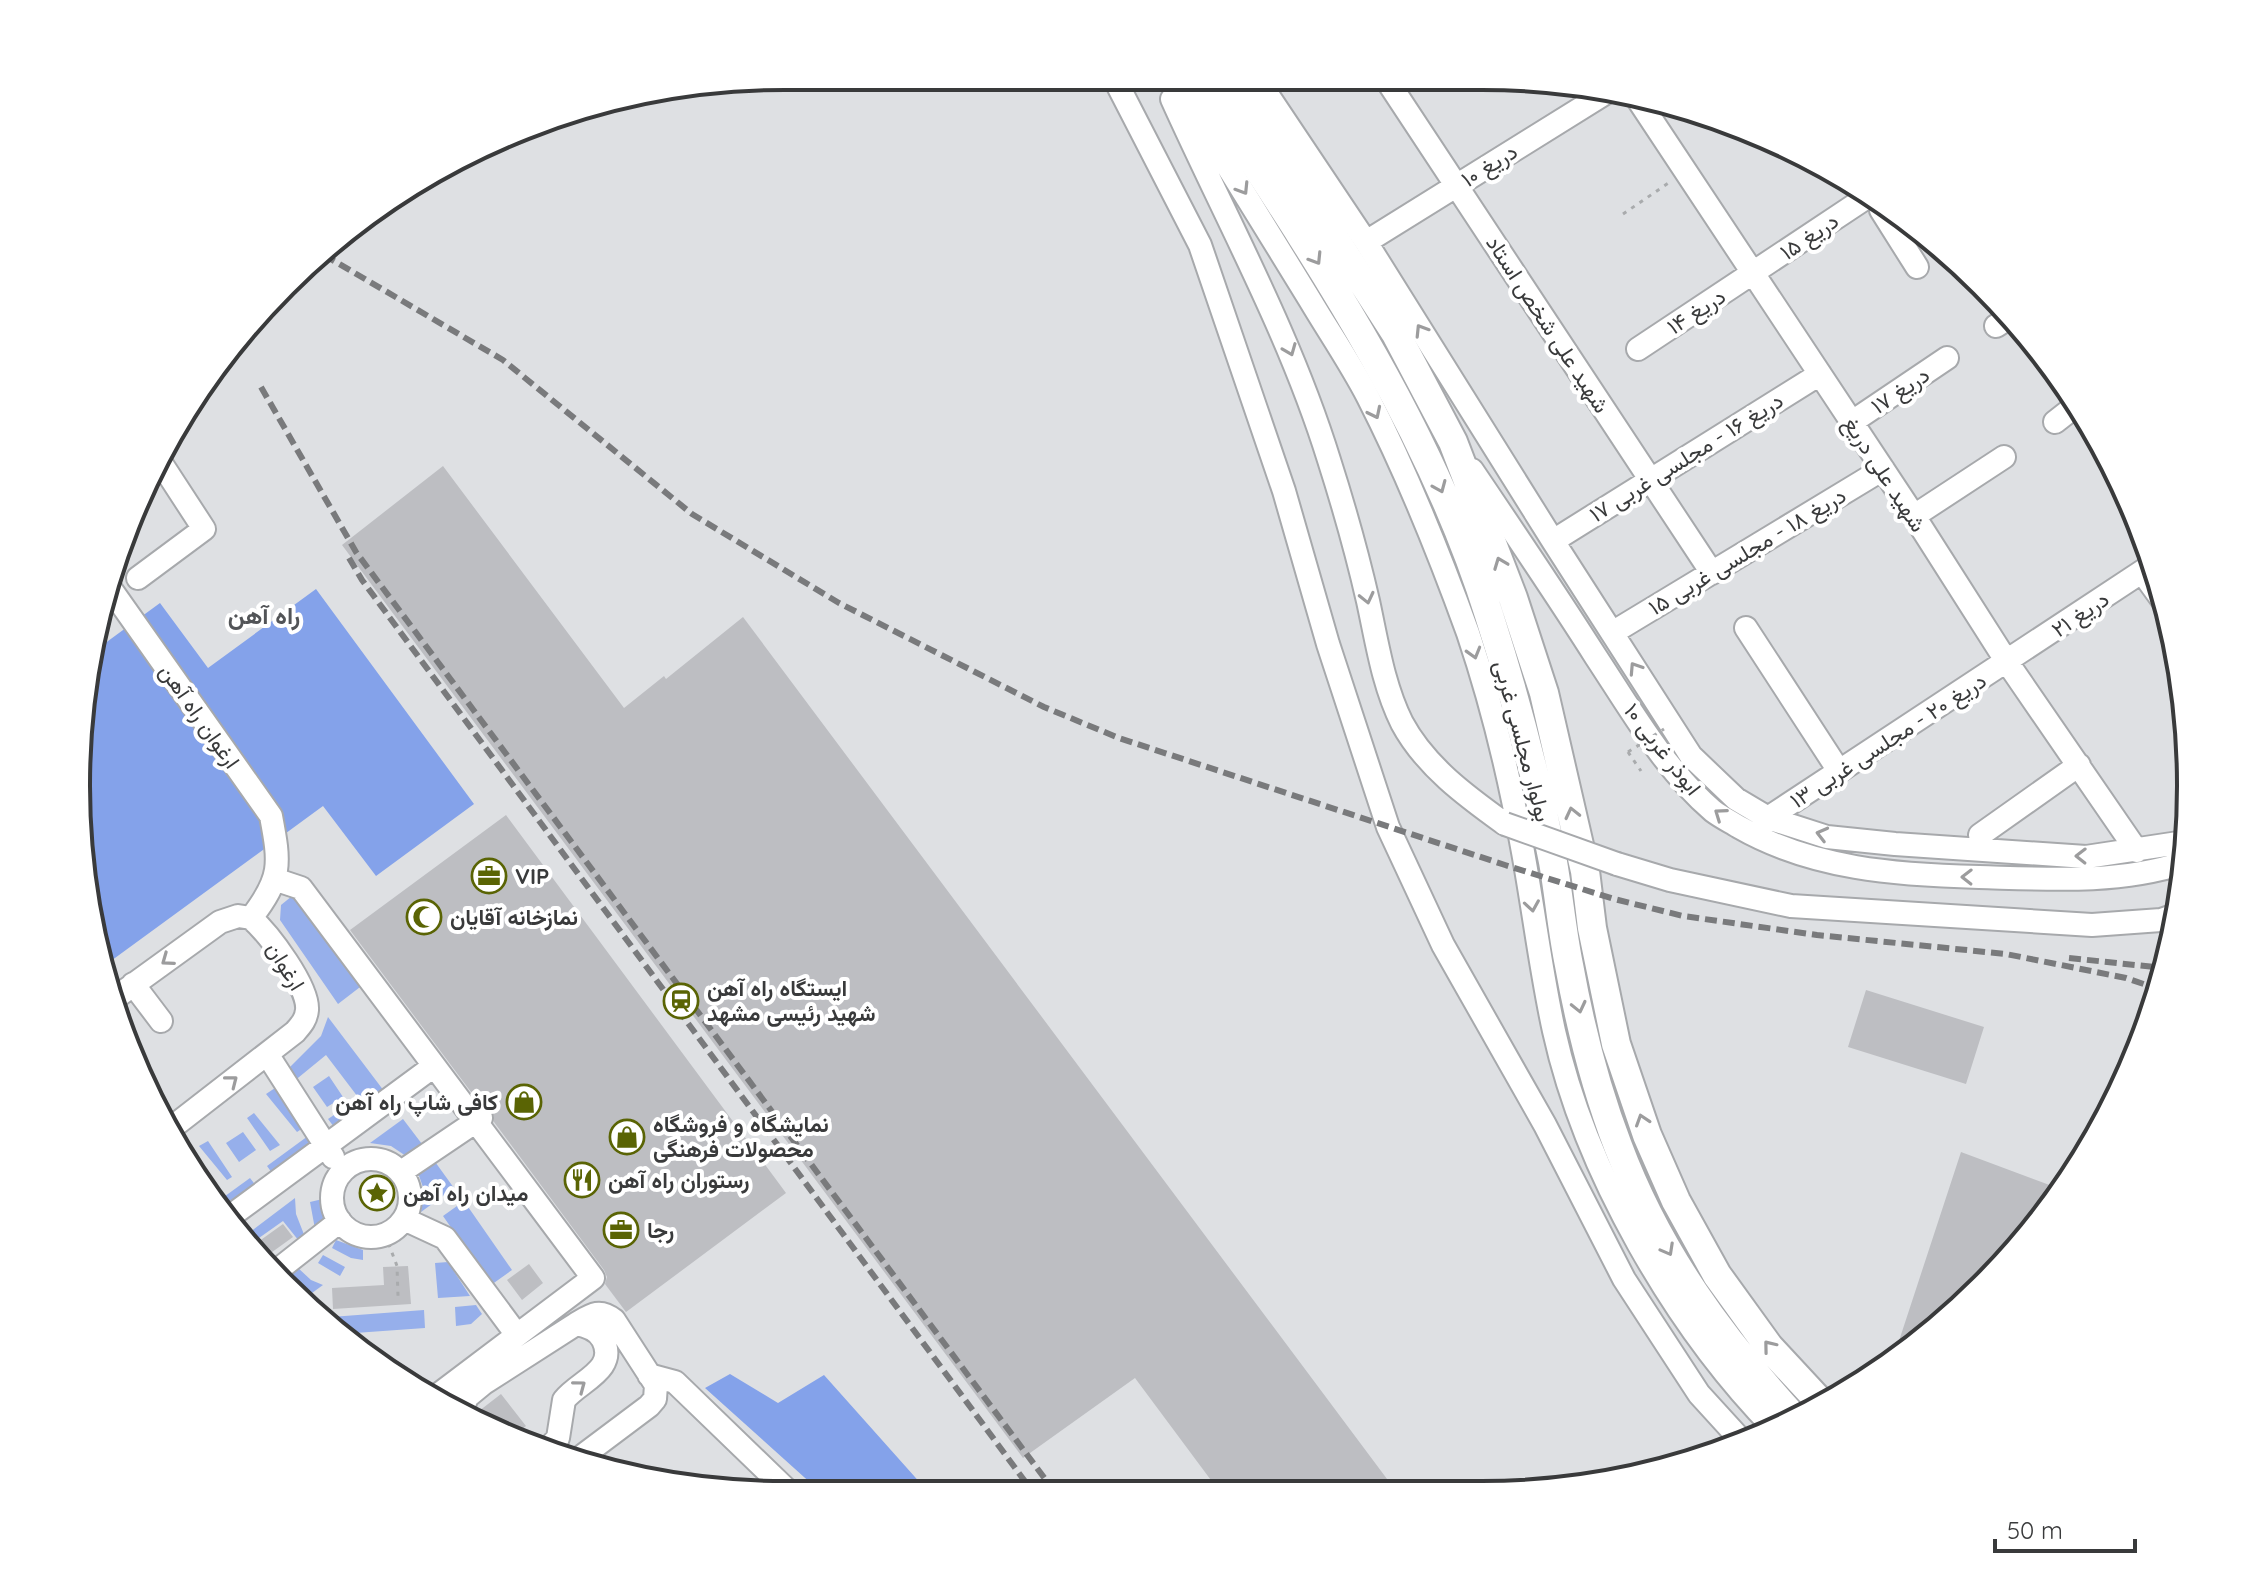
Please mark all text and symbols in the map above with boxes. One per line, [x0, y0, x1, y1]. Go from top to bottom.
street label: دریغ ۱۰ [1456, 137, 1523, 194]
one-way arrow [1233, 180, 1248, 195]
street label: دریغ ۱۵ [1774, 206, 1844, 267]
street label: شهید علی شخص استاد [1480, 230, 1616, 418]
one-way arrow [1306, 250, 1321, 264]
street label: دریغ ۱۴ [1661, 282, 1731, 341]
one-way arrow [1416, 324, 1431, 339]
one-way arrow [1280, 342, 1296, 356]
street label: دریغ ۱۷ [1865, 360, 1935, 421]
street label: دریغ ۱۶ - مجلسی غربی ۱۷ [1584, 386, 1789, 529]
one-way arrow [1365, 404, 1381, 419]
street label: شهید علی دریغ [1836, 411, 1933, 538]
one-way arrow [1430, 479, 1446, 493]
street label: دریغ ۱۸ - مجلسی غربی ۱۵ [1643, 481, 1851, 622]
one-way arrow [1493, 557, 1510, 571]
street label: دریغ ۲۱ [2046, 585, 2115, 644]
one-way arrow [1358, 590, 1375, 604]
district label: راه آهن [228, 600, 300, 631]
one-way arrow [1465, 645, 1481, 659]
street label: بولوار مجلسی غربی [1488, 657, 1558, 825]
street label: ارغوان راه آهن [154, 658, 246, 774]
one-way arrow [1629, 663, 1644, 677]
street label: دریغ ۲۰ - مجلسی غربی ۱۳ [1785, 666, 1992, 815]
street label: ابوذر غربی ۱۰ [1618, 697, 1708, 801]
one-way arrow [1564, 807, 1581, 820]
one-way arrow [1714, 809, 1728, 824]
one-way arrow [1815, 827, 1829, 844]
one-way arrow [2074, 847, 2087, 865]
office icon: VIP [470, 857, 508, 895]
place label: VIP [515, 862, 549, 890]
one-way arrow [1960, 868, 1973, 885]
mosque icon: نمازخانه آقایان [405, 898, 443, 936]
one-way arrow [1523, 899, 1540, 913]
place label: نمازخانه آقایان [450, 903, 578, 931]
street label: ارغوان [261, 936, 311, 996]
one-way arrow [162, 950, 176, 964]
place label: ایستگاه راه آهن شهید رئیسی مشهد [707, 974, 876, 1027]
station icon: ایستگاه راه آهن شهید رئیسی مشهد [662, 982, 700, 1020]
one-way arrow [1569, 999, 1586, 1013]
one-way arrow [223, 1077, 238, 1091]
shop icon: کافی شاپ راه آهن [505, 1083, 543, 1121]
place label: کافی شاپ راه آهن [335, 1088, 498, 1118]
place label: نمایشگاه و فروشگاه محصولات فرهنگی [653, 1110, 829, 1163]
one-way arrow [1635, 1114, 1651, 1128]
shop icon: نمایشگاه و فروشگاه محصولات فرهنگی [608, 1118, 646, 1156]
restaurant icon: رستوران راه آهن [563, 1161, 601, 1199]
place label: رستوران راه آهن [608, 1166, 750, 1194]
place icon: میدان راه آهن [358, 1174, 396, 1212]
place label: میدان راه آهن [403, 1179, 528, 1207]
office icon: رجا [602, 1211, 640, 1249]
place label: رجا [647, 1216, 674, 1244]
one-way arrow [1658, 1242, 1673, 1256]
one-way arrow [1764, 1340, 1778, 1355]
one-way arrow [571, 1381, 586, 1395]
scale bar [1995, 1503, 2135, 1553]
text: 50 m [2007, 1515, 2063, 1545]

